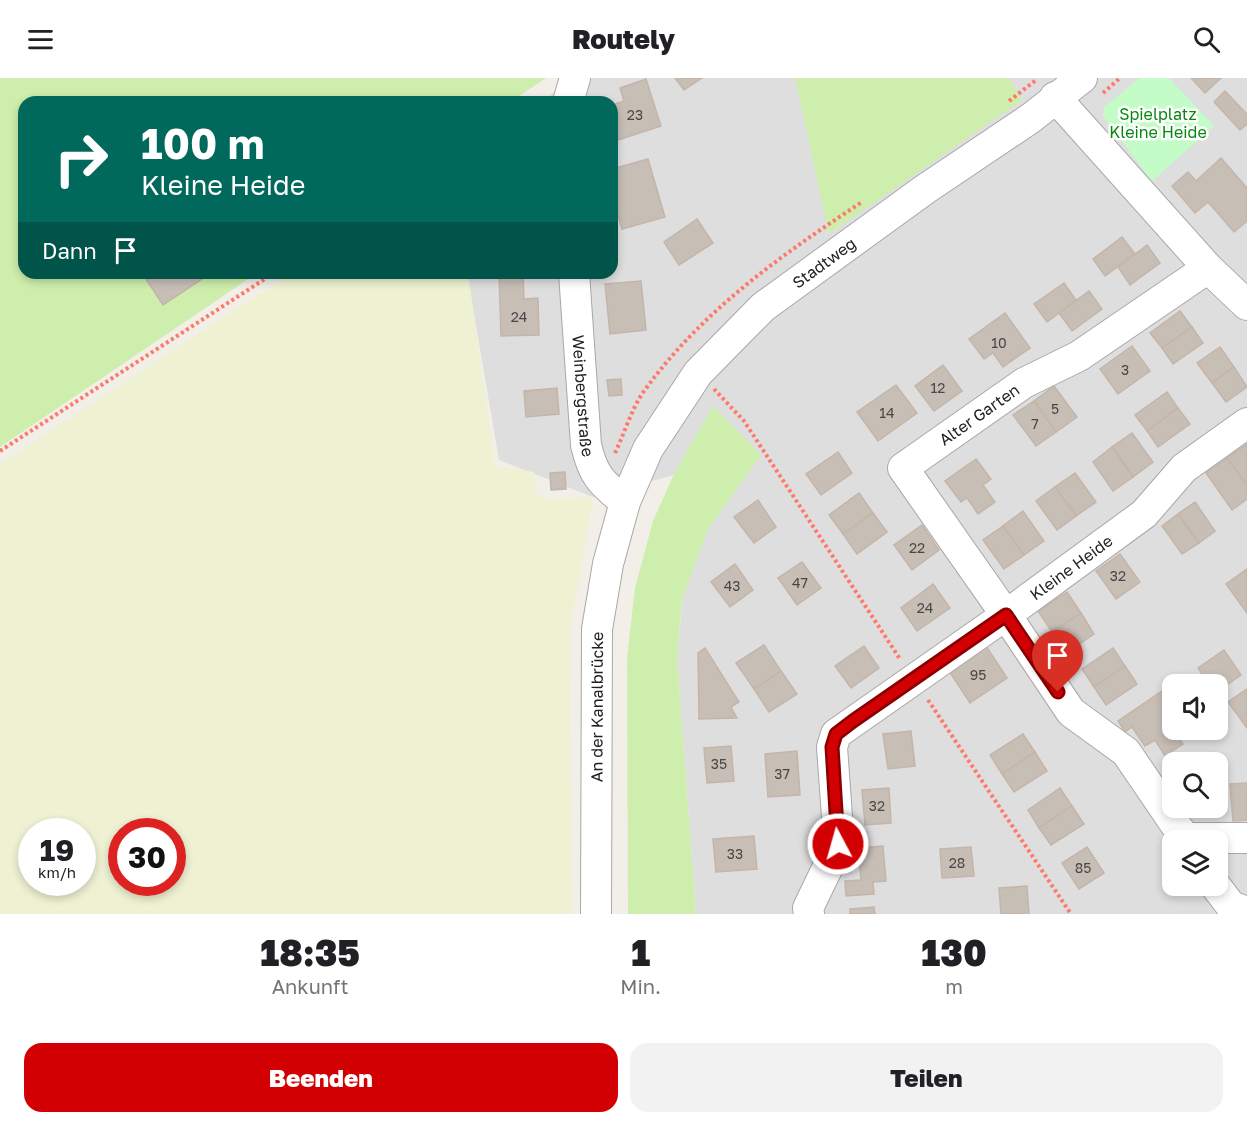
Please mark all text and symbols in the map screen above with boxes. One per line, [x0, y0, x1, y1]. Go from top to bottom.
icon: menu [24, 23, 57, 56]
text: Routely [572, 23, 675, 55]
icon: search [1190, 23, 1223, 56]
park label: Spielplatz Kleine Heide [1109, 104, 1207, 142]
house number: 23 [627, 106, 643, 123]
text: 100 m [141, 118, 264, 168]
icon: right [42, 120, 120, 198]
text: Kleine Heide [141, 169, 305, 201]
street label: Stadtweg [788, 233, 860, 292]
icon: arrive [109, 234, 142, 267]
text: Dann [42, 237, 97, 264]
house number: 24 [511, 308, 527, 325]
street label: Weinbergstraße [568, 334, 599, 459]
house number: 10 [991, 334, 1007, 351]
house number: 3 [1121, 361, 1129, 378]
house number: 12 [931, 379, 945, 396]
street label: Alter Garten [935, 379, 1023, 450]
house number: 5 [1051, 400, 1059, 417]
house number: 14 [879, 404, 895, 421]
house number: 7 [1031, 415, 1039, 432]
street label: Kleine Heide [1026, 530, 1116, 604]
house number: 22 [909, 539, 925, 556]
house number: 32 [1110, 567, 1126, 584]
house number: 47 [792, 574, 808, 591]
house number: 43 [724, 577, 740, 594]
house number: 24 [917, 599, 933, 616]
pin [1032, 630, 1083, 692]
street label: An der Kanalbrücke [586, 632, 607, 782]
icon: arrive [1041, 639, 1074, 672]
house number: 95 [970, 666, 986, 683]
map controls [1162, 674, 1228, 896]
button: sound [1162, 674, 1228, 740]
button: search [1162, 752, 1228, 818]
house number: 35 [711, 755, 727, 772]
house number: 37 [774, 765, 790, 782]
house number: 32 [869, 797, 885, 814]
position arrow [806, 812, 870, 876]
speed limit sign: 30 [108, 818, 186, 896]
button: layers [1162, 830, 1228, 896]
text: 19 [40, 832, 74, 868]
house number: 33 [727, 845, 743, 862]
house number: 28 [949, 854, 965, 871]
house number: 85 [1075, 859, 1091, 876]
text: km/h [38, 863, 76, 881]
text: 18:35 [260, 931, 360, 974]
text: 1 [631, 931, 650, 974]
text: 130 [921, 931, 987, 974]
text: Ankunft [272, 974, 349, 998]
text: Min. [620, 974, 661, 998]
text: m [945, 974, 963, 998]
button: Beenden [24, 1043, 618, 1112]
button: Teilen [630, 1043, 1223, 1112]

